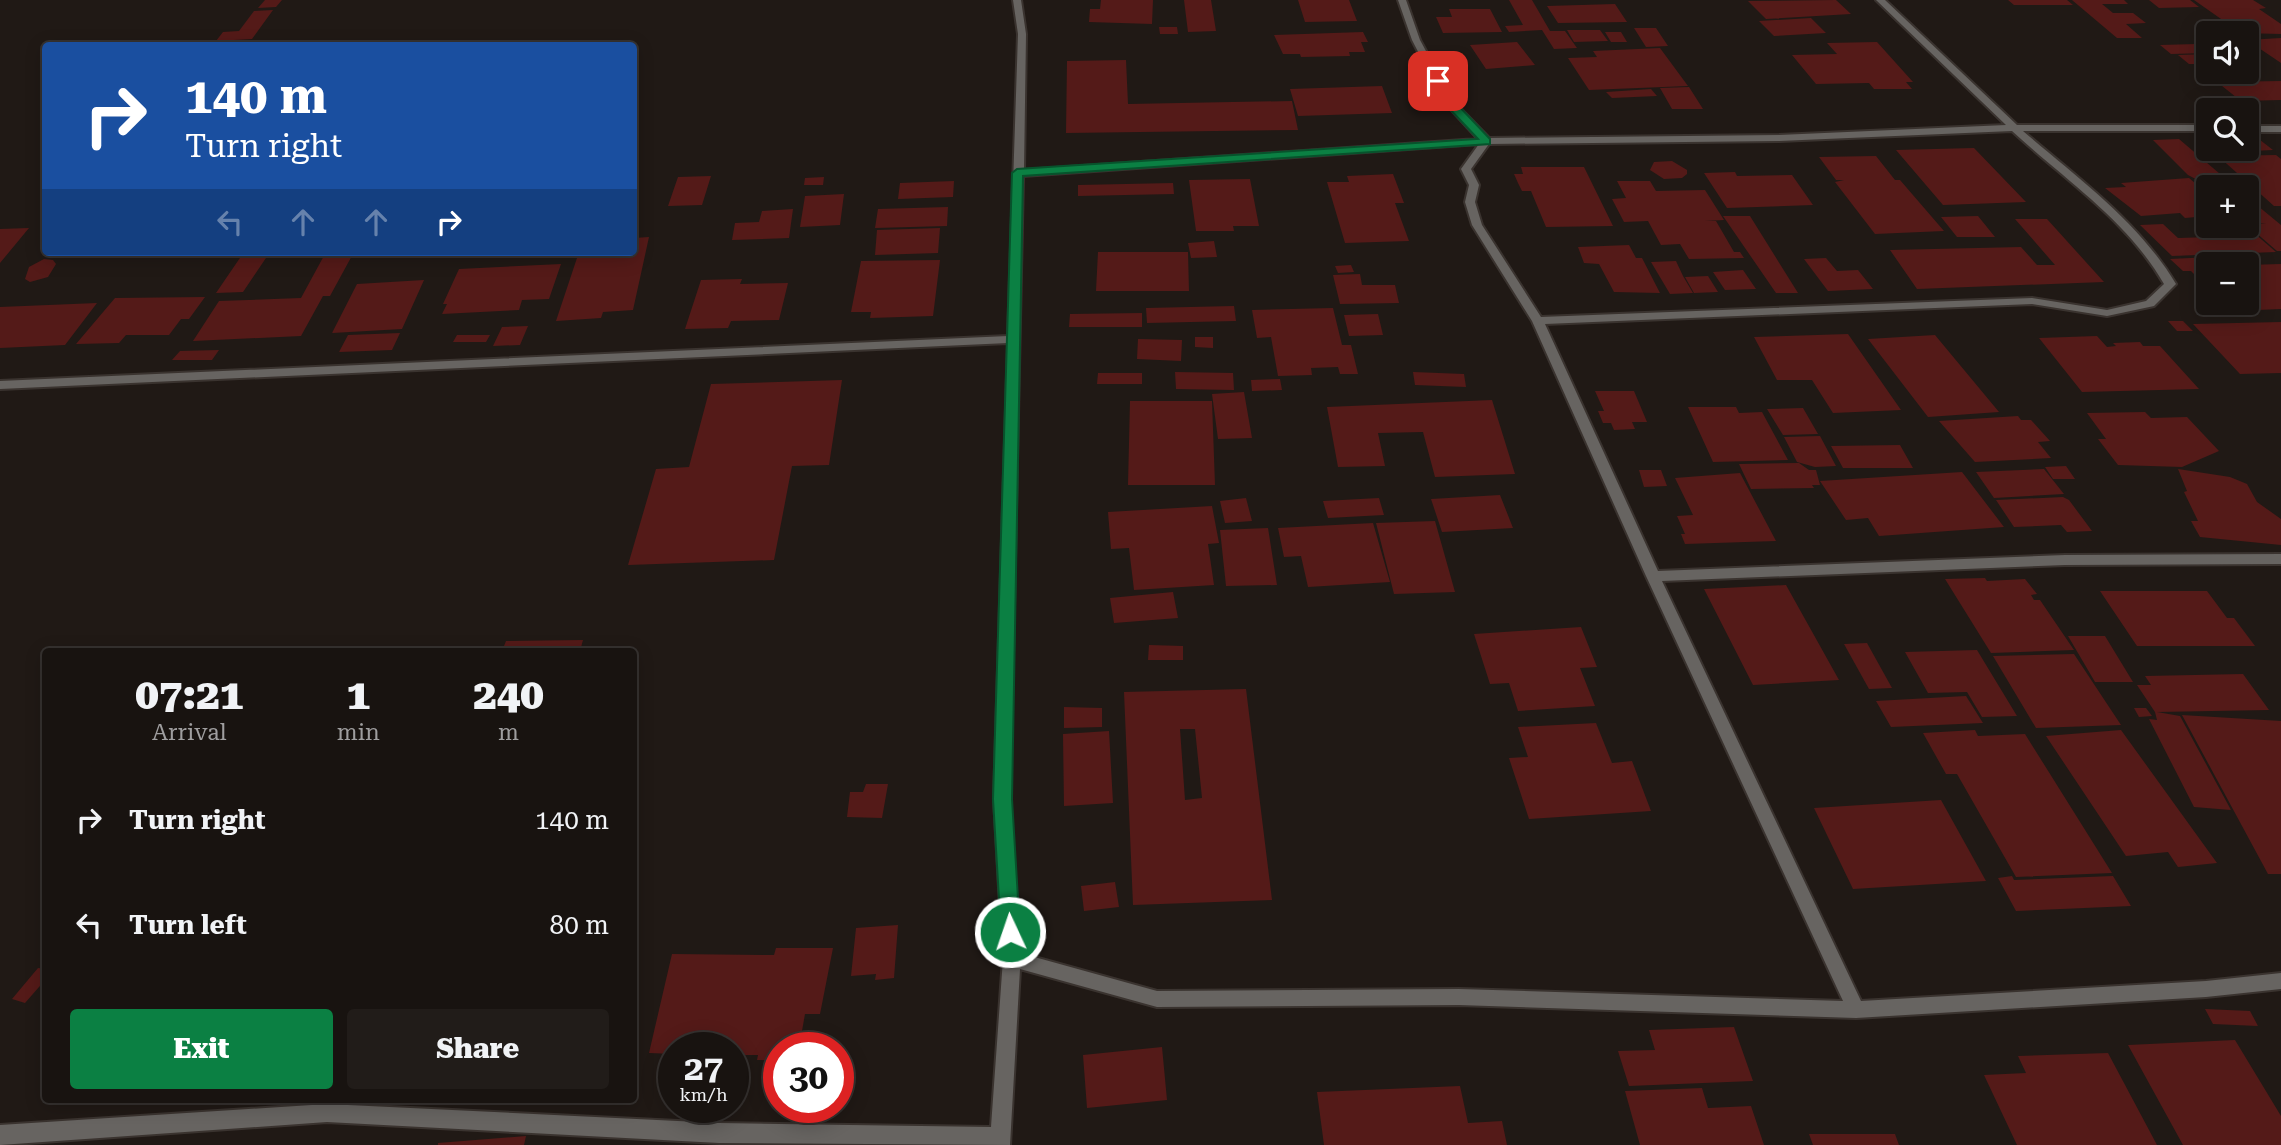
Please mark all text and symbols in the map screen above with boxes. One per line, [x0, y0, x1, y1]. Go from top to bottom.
map controls [2196, 21, 2259, 315]
button: sound [2196, 21, 2259, 84]
pin [1408, 51, 1468, 111]
icon: arrive [1419, 62, 1457, 100]
text: 140 m [185, 68, 327, 125]
icon: right [70, 70, 161, 161]
button: search [2196, 98, 2259, 161]
text: Turn right [185, 127, 342, 165]
button: + [2196, 175, 2259, 238]
icon: left [211, 203, 249, 241]
icon: ahead [284, 203, 322, 241]
icon: ahead [357, 203, 395, 241]
icon: right [430, 203, 468, 241]
button: − [2196, 252, 2259, 315]
text: 07:21 [135, 670, 243, 719]
text: 1 [346, 670, 370, 719]
text: 240 [473, 670, 544, 719]
text: Arrival [152, 719, 227, 746]
text: min [337, 719, 380, 746]
text: m [498, 719, 519, 746]
icon: right [70, 801, 108, 839]
text: Turn right [129, 805, 265, 835]
text: 140 m [535, 805, 609, 835]
position arrow [973, 895, 1047, 969]
icon: left [70, 906, 108, 944]
text: Turn left [129, 910, 247, 940]
text: 80 m [550, 910, 609, 940]
button: Exit [70, 1009, 333, 1089]
button: Share [347, 1009, 609, 1089]
speed limit sign: 30 [763, 1032, 854, 1123]
text: 27 [684, 1048, 723, 1089]
text: km/h [679, 1084, 728, 1105]

